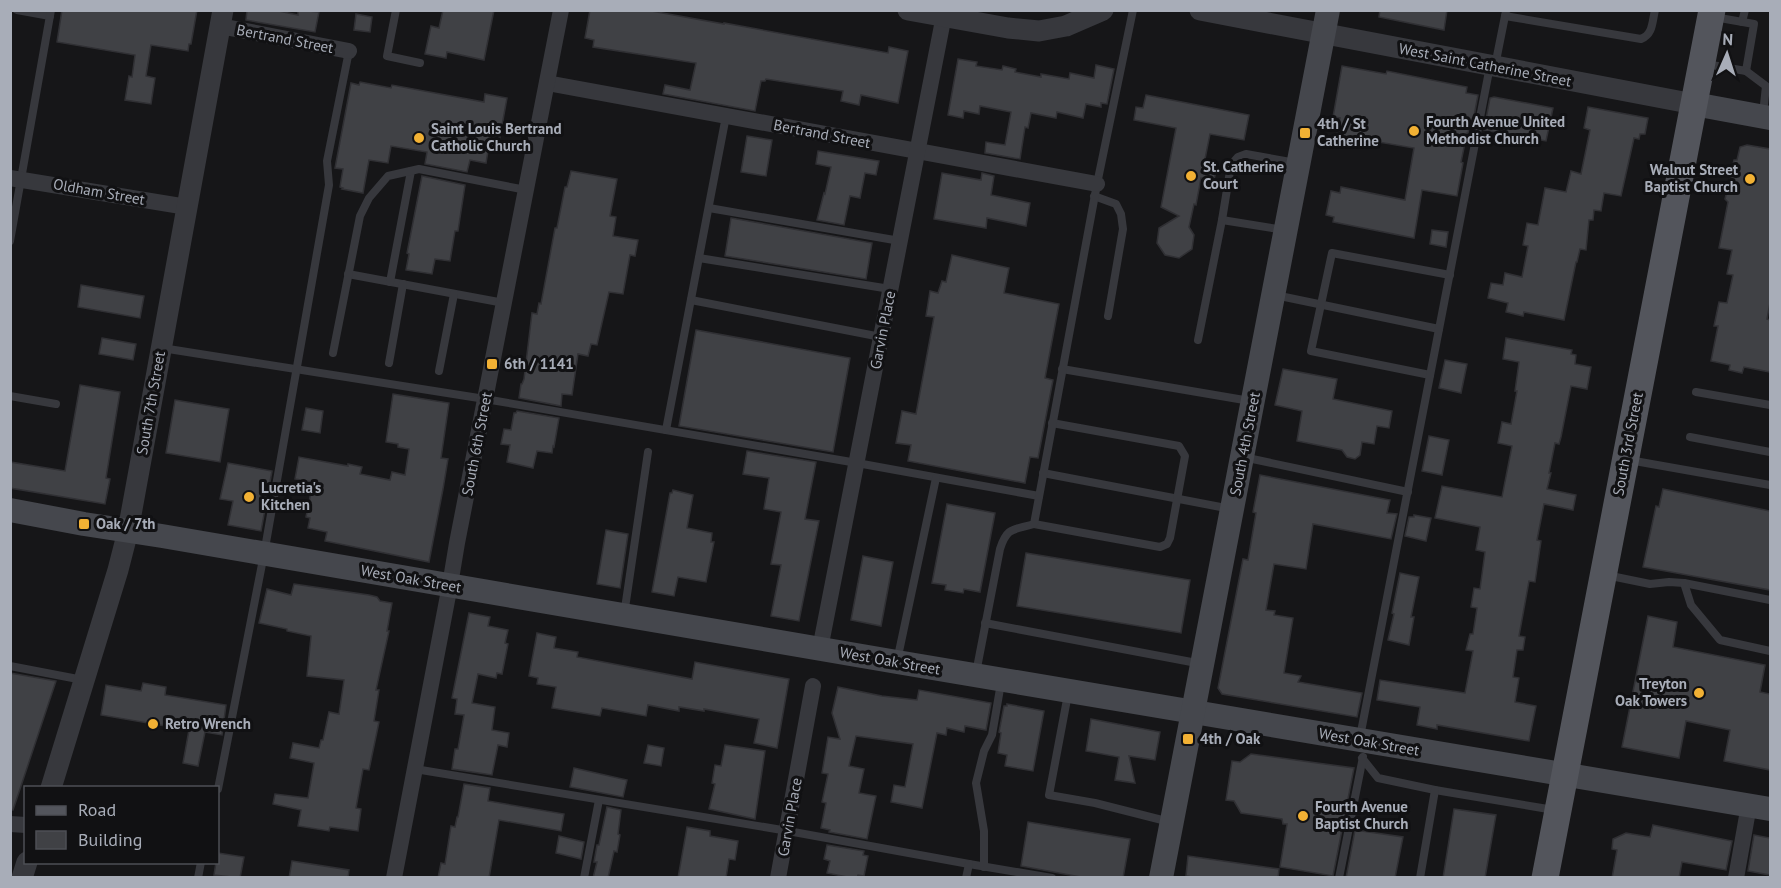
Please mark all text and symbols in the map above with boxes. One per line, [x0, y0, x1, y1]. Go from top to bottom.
street label: Bertrand Street [235, 20, 335, 57]
north arrow [1697, 24, 1757, 84]
text: N [1722, 29, 1734, 49]
street label: West Saint Catherine Street [1397, 38, 1573, 91]
place label: Fourth Avenue United Methodist Church [1426, 112, 1565, 148]
place label: 4th / St Catherine [1317, 114, 1379, 150]
street label: Bertrand Street [772, 115, 872, 152]
place label: Saint Louis Bertrand Catholic Church [431, 119, 562, 155]
marker: Fourth Avenue United Methodist Church [1407, 124, 1421, 138]
marker: 4th / St Catherine [1298, 126, 1312, 140]
marker: Saint Louis Bertrand Catholic Church [412, 131, 426, 145]
place label: St. Catherine Court [1203, 157, 1285, 193]
place label: Walnut Street Baptist Church [1645, 160, 1739, 196]
marker: St. Catherine Court [1184, 169, 1198, 183]
marker: Walnut Street Baptist Church [1743, 172, 1757, 186]
street label: Oldham Street [52, 174, 146, 209]
street label: Garvin Place [866, 289, 899, 371]
street label: South 7th Street [132, 350, 169, 456]
place label: 6th / 1141 [504, 354, 574, 373]
marker: 6th / 1141 [485, 357, 499, 371]
street label: South 6th Street [457, 390, 496, 497]
street label: South 4th Street [1225, 390, 1264, 497]
street label: South 3rd Street [1608, 391, 1647, 497]
place label: Lucretia's Kitchen [261, 478, 321, 514]
marker: Lucretia's Kitchen [242, 490, 256, 504]
place label: Oak / 7th [96, 514, 156, 533]
marker: Oak / 7th [77, 517, 91, 531]
street label: West Oak Street [359, 560, 463, 597]
street label: West Oak Street [838, 642, 942, 679]
place label: Treyton Oak Towers [1615, 674, 1687, 710]
marker: Treyton Oak Towers [1692, 686, 1706, 700]
place label: Retro Wrench [165, 714, 251, 733]
marker: Retro Wrench [146, 717, 160, 731]
street label: West Oak Street [1317, 723, 1421, 760]
place label: 4th / Oak [1200, 729, 1261, 748]
marker: 4th / Oak [1181, 732, 1195, 746]
street label: Garvin Place [773, 776, 806, 858]
legend [24, 786, 219, 864]
place label: Fourth Avenue Baptist Church [1315, 797, 1408, 833]
text: Road [78, 798, 116, 821]
marker: Fourth Avenue Baptist Church [1296, 809, 1310, 823]
text: Building [78, 828, 142, 851]

